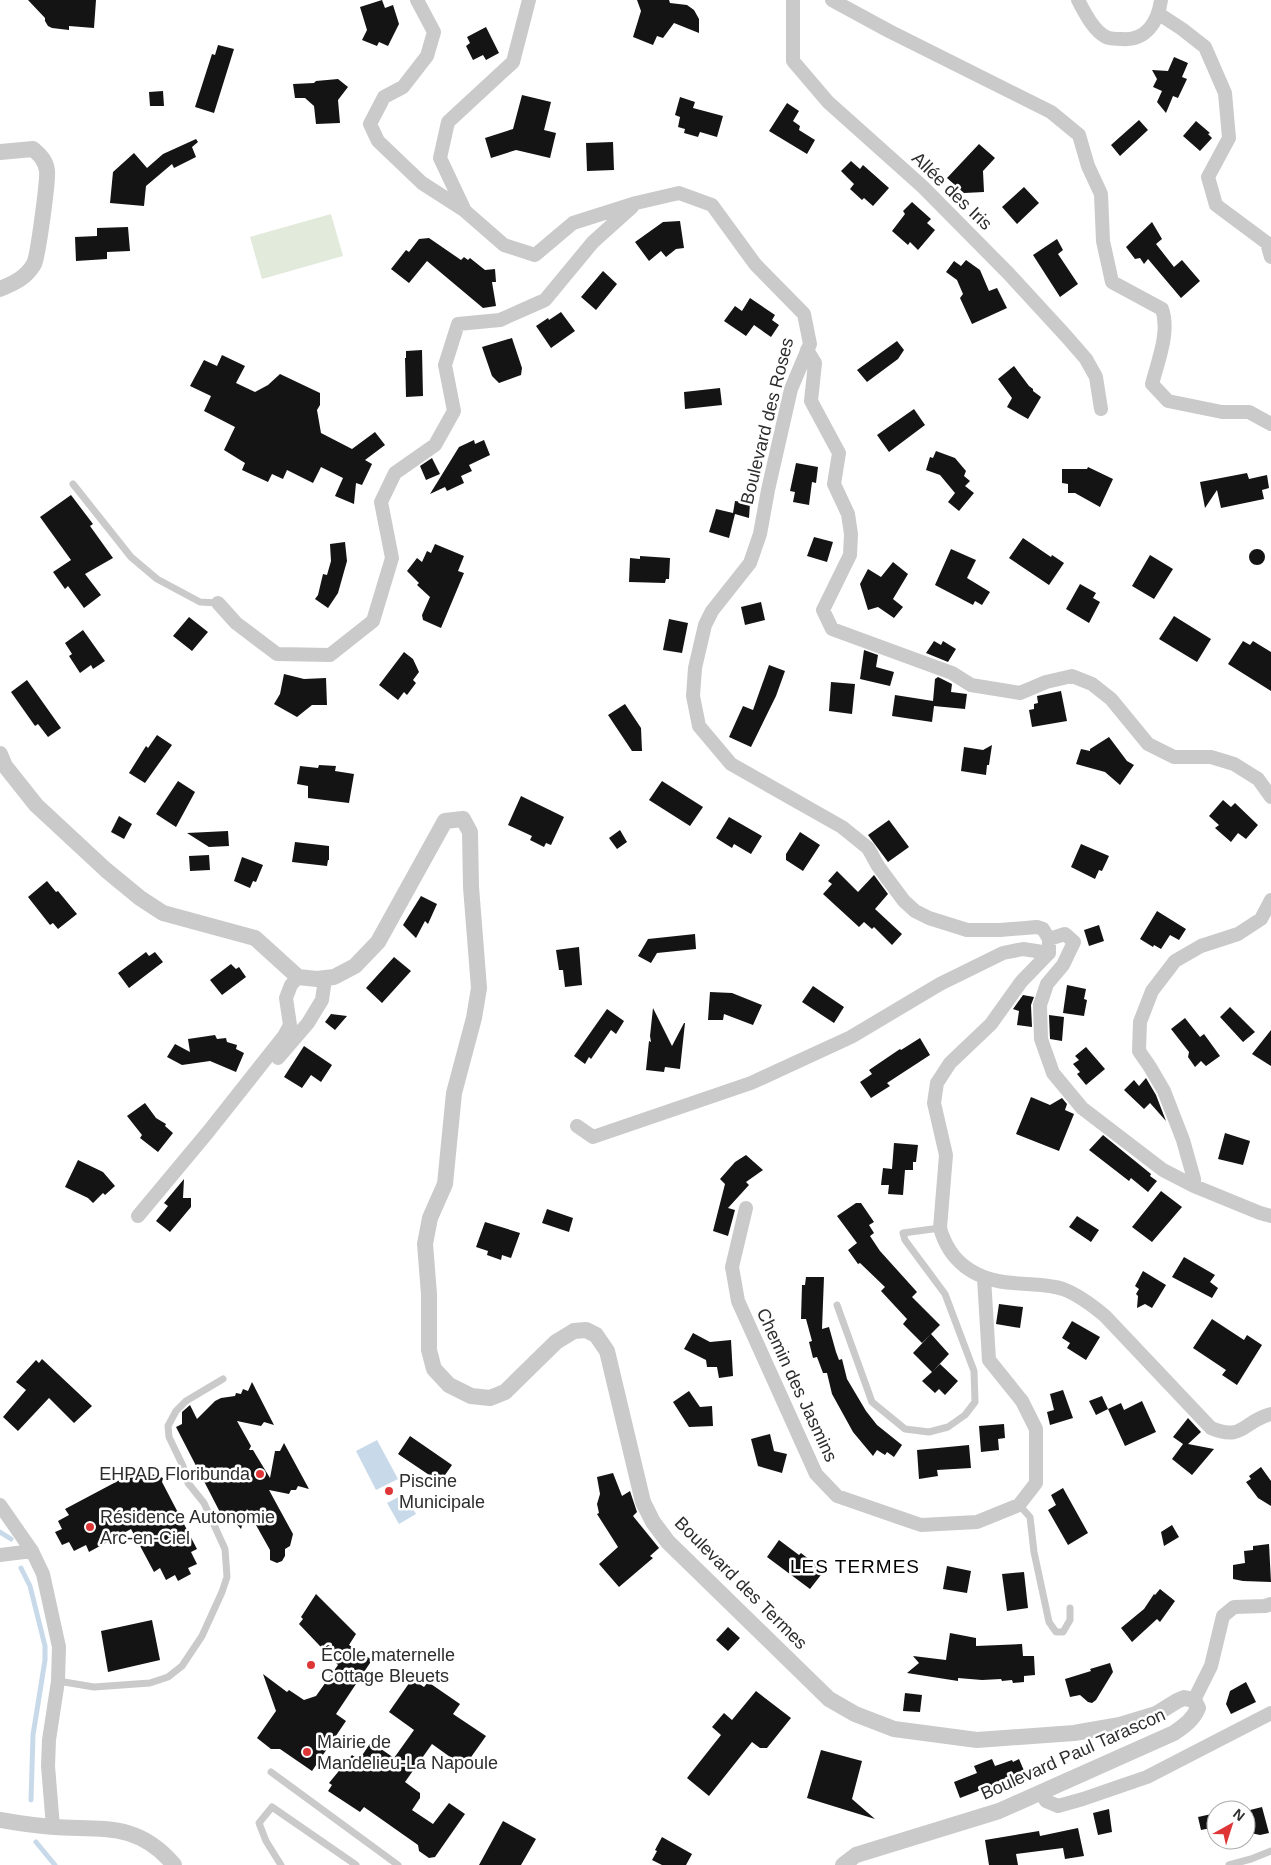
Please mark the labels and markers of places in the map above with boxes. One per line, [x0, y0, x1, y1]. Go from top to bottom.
place label: EHPAD Floribunda [99, 1464, 251, 1484]
marker: EHPAD Floribunda [254, 1468, 266, 1480]
place label: Piscine Municipale [399, 1471, 485, 1512]
marker: Piscine Municipale [383, 1485, 395, 1497]
place label: Résidence Autonomie Arc-en-Ciel [100, 1507, 275, 1548]
marker: Résidence Autonomie Arc-en-Ciel [84, 1521, 96, 1533]
place label: École maternelle Cottage Bleuets [321, 1645, 455, 1686]
marker: École maternelle Cottage Bleuets [305, 1659, 317, 1671]
place label: Mairie de Mandelieu-La Napoule [317, 1732, 498, 1773]
marker: Mairie de Mandelieu-La Napoule [301, 1746, 313, 1758]

